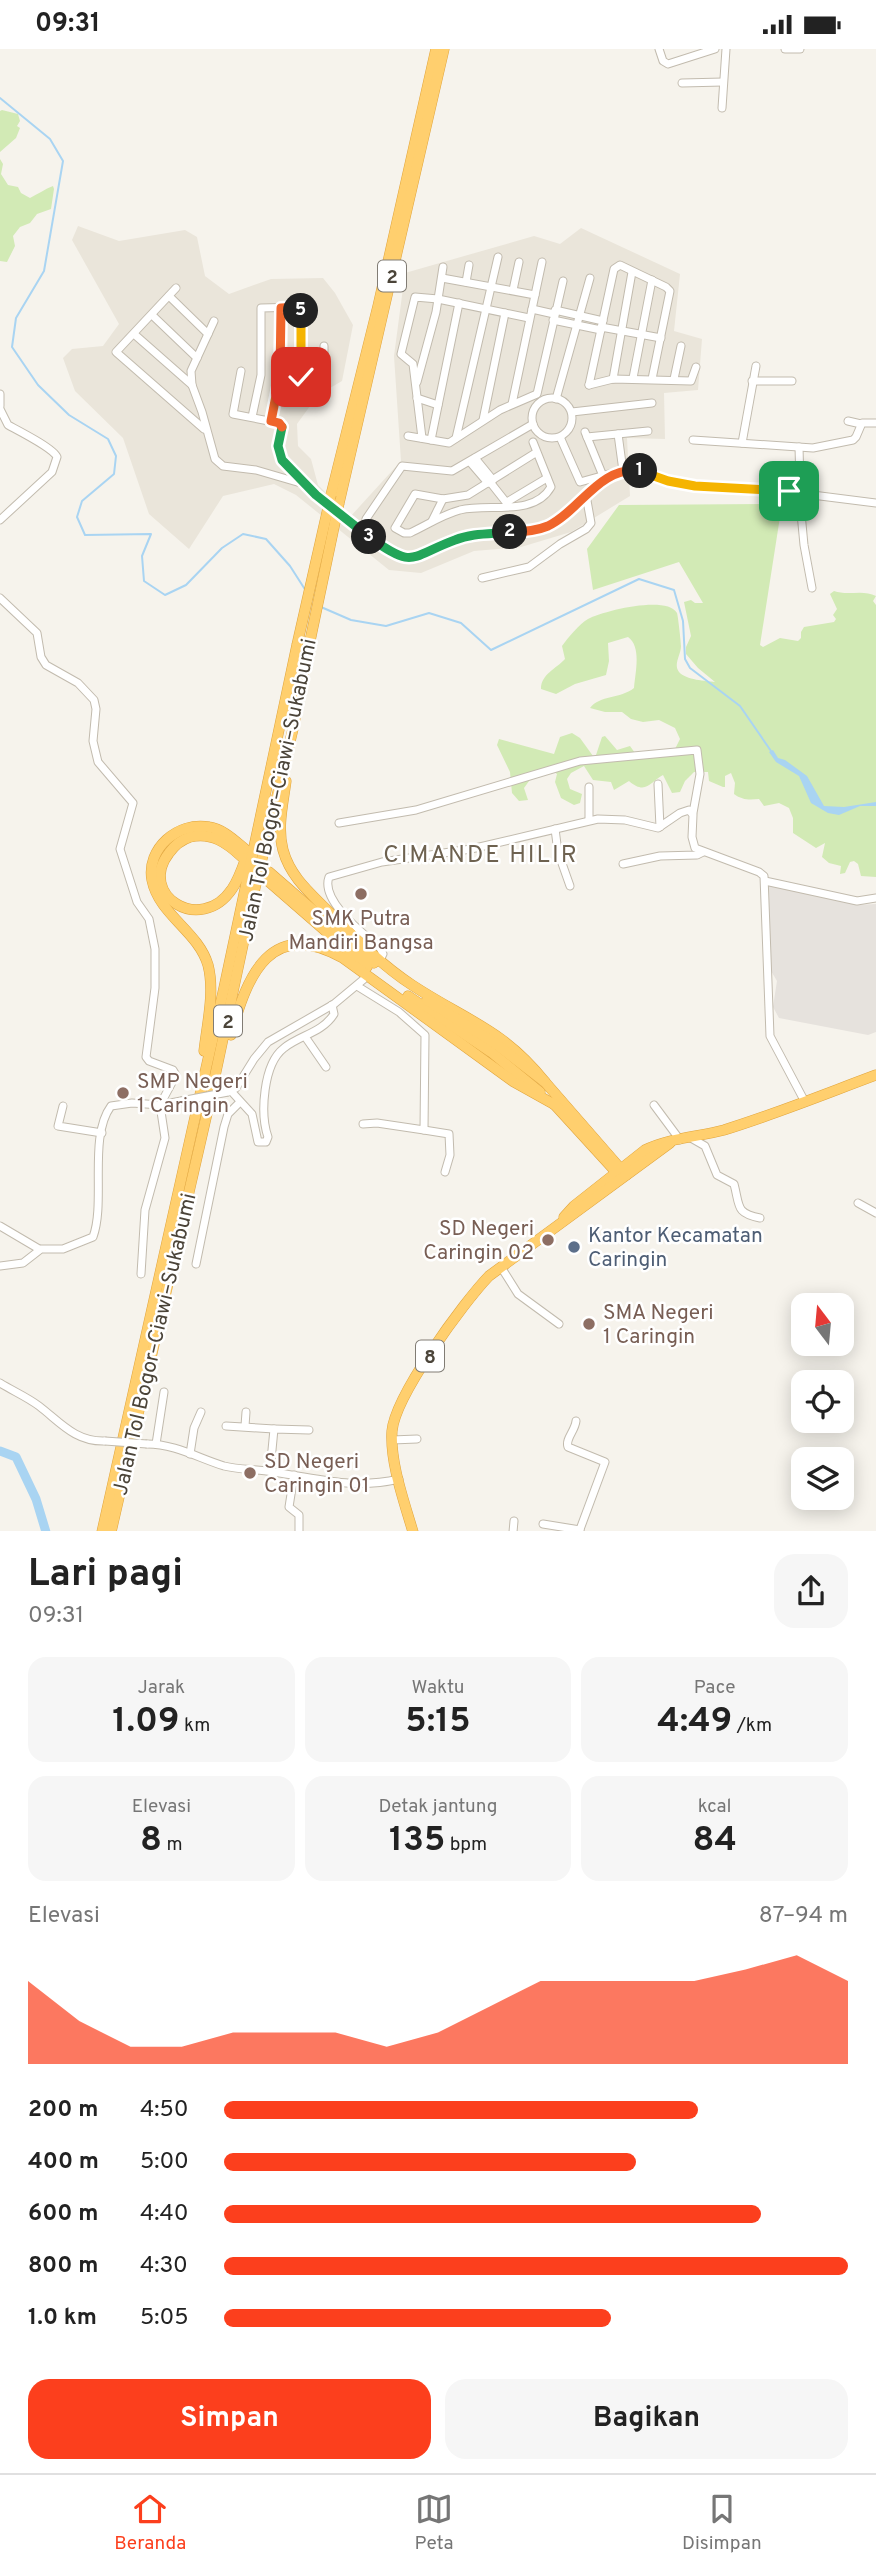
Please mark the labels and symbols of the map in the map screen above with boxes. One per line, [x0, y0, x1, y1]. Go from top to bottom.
road number: 2 [378, 261, 406, 292]
pin: 5 [284, 293, 318, 329]
pin [271, 347, 331, 407]
pin: 1 [622, 453, 658, 489]
pin [759, 461, 819, 521]
pin: 2 [492, 515, 528, 549]
pin: 3 [352, 519, 386, 554]
street label: Jalan Tol Bogor–Ciawi–Sukabumi [233, 636, 324, 944]
district label: CIMANDE HILIR [383, 841, 579, 871]
marker: SMK Putra Mandiri Bangsa [353, 886, 369, 902]
place label: SMK Putra Mandiri Bangsa [288, 906, 434, 957]
road number: 2 [214, 1005, 242, 1037]
place label: SMP Negeri 1 Caringin [137, 1069, 248, 1120]
marker: SMP Negeri 1 Caringin [115, 1085, 131, 1101]
street label: Jalan Tol Bogor–Ciawi–Sukabumi [108, 1191, 203, 1498]
place label: SD Negeri Caringin 02 [423, 1216, 534, 1267]
place label: Kantor Kecamatan Caringin [588, 1223, 763, 1274]
marker: SD Negeri Caringin 02 [540, 1232, 556, 1248]
marker: Kantor Kecamatan Caringin [566, 1239, 582, 1255]
north arrow [791, 1293, 854, 1356]
place label: SMA Negeri 1 Caringin [603, 1300, 714, 1351]
marker: SMA Negeri 1 Caringin [581, 1316, 597, 1332]
road number: 8 [416, 1341, 444, 1371]
place label: SD Negeri Caringin 01 [264, 1449, 370, 1500]
marker: SD Negeri Caringin 01 [242, 1465, 258, 1481]

